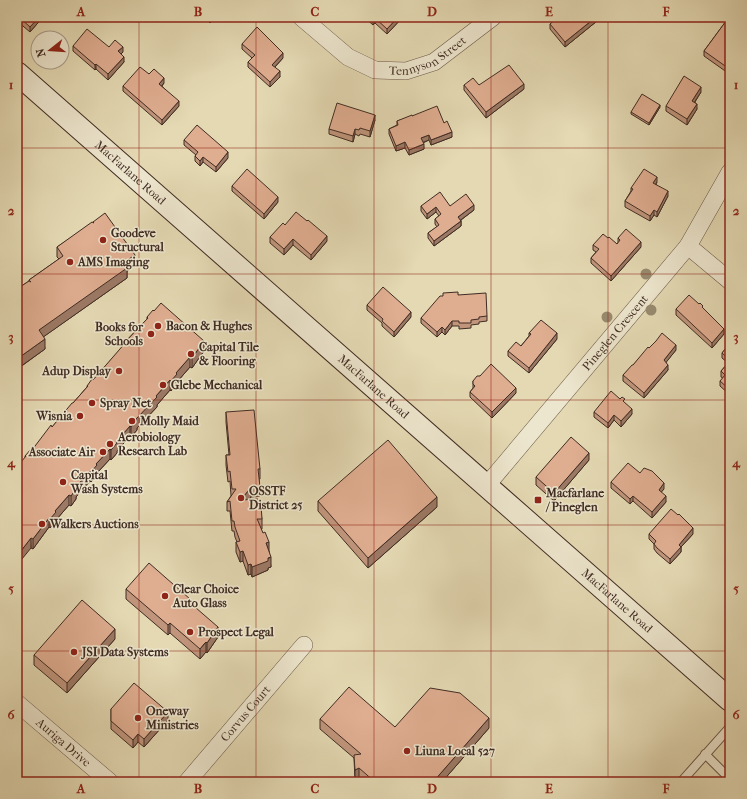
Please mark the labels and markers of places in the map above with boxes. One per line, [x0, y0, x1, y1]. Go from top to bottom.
place label: Goodeve Structural [111, 226, 164, 254]
marker: Goodeve Structural [98, 235, 108, 245]
place label: AMS Imaging [77, 255, 150, 270]
marker: AMS Imaging [65, 257, 75, 267]
place label: Bacon & Hughes [166, 319, 253, 334]
place label: Books for Schools [95, 320, 144, 348]
marker: Bacon & Hughes [153, 321, 163, 331]
marker: Books for Schools [146, 329, 156, 339]
place label: Capital Tile & Flooring [199, 340, 259, 369]
marker: Capital Tile & Flooring [186, 349, 196, 359]
place label: Adup Display [41, 364, 112, 379]
marker: Adup Display [114, 366, 124, 376]
place label: Glebe Mechanical [171, 378, 263, 392]
marker: Glebe Mechanical [158, 380, 168, 390]
place label: Spray Net [100, 396, 152, 411]
marker: Spray Net [87, 398, 97, 408]
place label: Wisnia [35, 409, 72, 423]
marker: Wisnia [75, 411, 85, 421]
place label: Molly Maid [139, 414, 199, 429]
marker: Molly Maid [127, 416, 137, 426]
place label: Aerobiology Research Lab [117, 430, 188, 458]
marker: Aerobiology Research Lab [105, 439, 115, 449]
place label: Associate Air [28, 445, 96, 459]
marker: Associate Air [98, 447, 108, 457]
place label: Capital Wash Systems [70, 468, 143, 497]
marker: Capital Wash Systems [58, 477, 68, 487]
place label: OSSTF District 25 [249, 484, 303, 512]
place label: Macfarlane / Pineglen [545, 486, 604, 515]
marker: OSSTF District 25 [236, 493, 246, 503]
marker: Macfarlane / Pineglen [533, 495, 543, 505]
place label: Walkers Auctions [49, 517, 139, 531]
marker: Walkers Auctions [37, 519, 47, 529]
place label: Clear Choice Auto Glass [172, 582, 239, 610]
marker: Clear Choice Auto Glass [160, 591, 170, 601]
place label: Prospect Legal [198, 625, 275, 640]
marker: Prospect Legal [185, 627, 195, 637]
place label: JSI Data Systems [80, 645, 169, 660]
marker: JSI Data Systems [69, 647, 79, 657]
place label: Oneway Ministries [145, 704, 199, 732]
marker: Oneway Ministries [133, 713, 143, 723]
place label: Liuna Local 527 [415, 744, 495, 758]
marker: Liuna Local 527 [402, 746, 412, 756]

